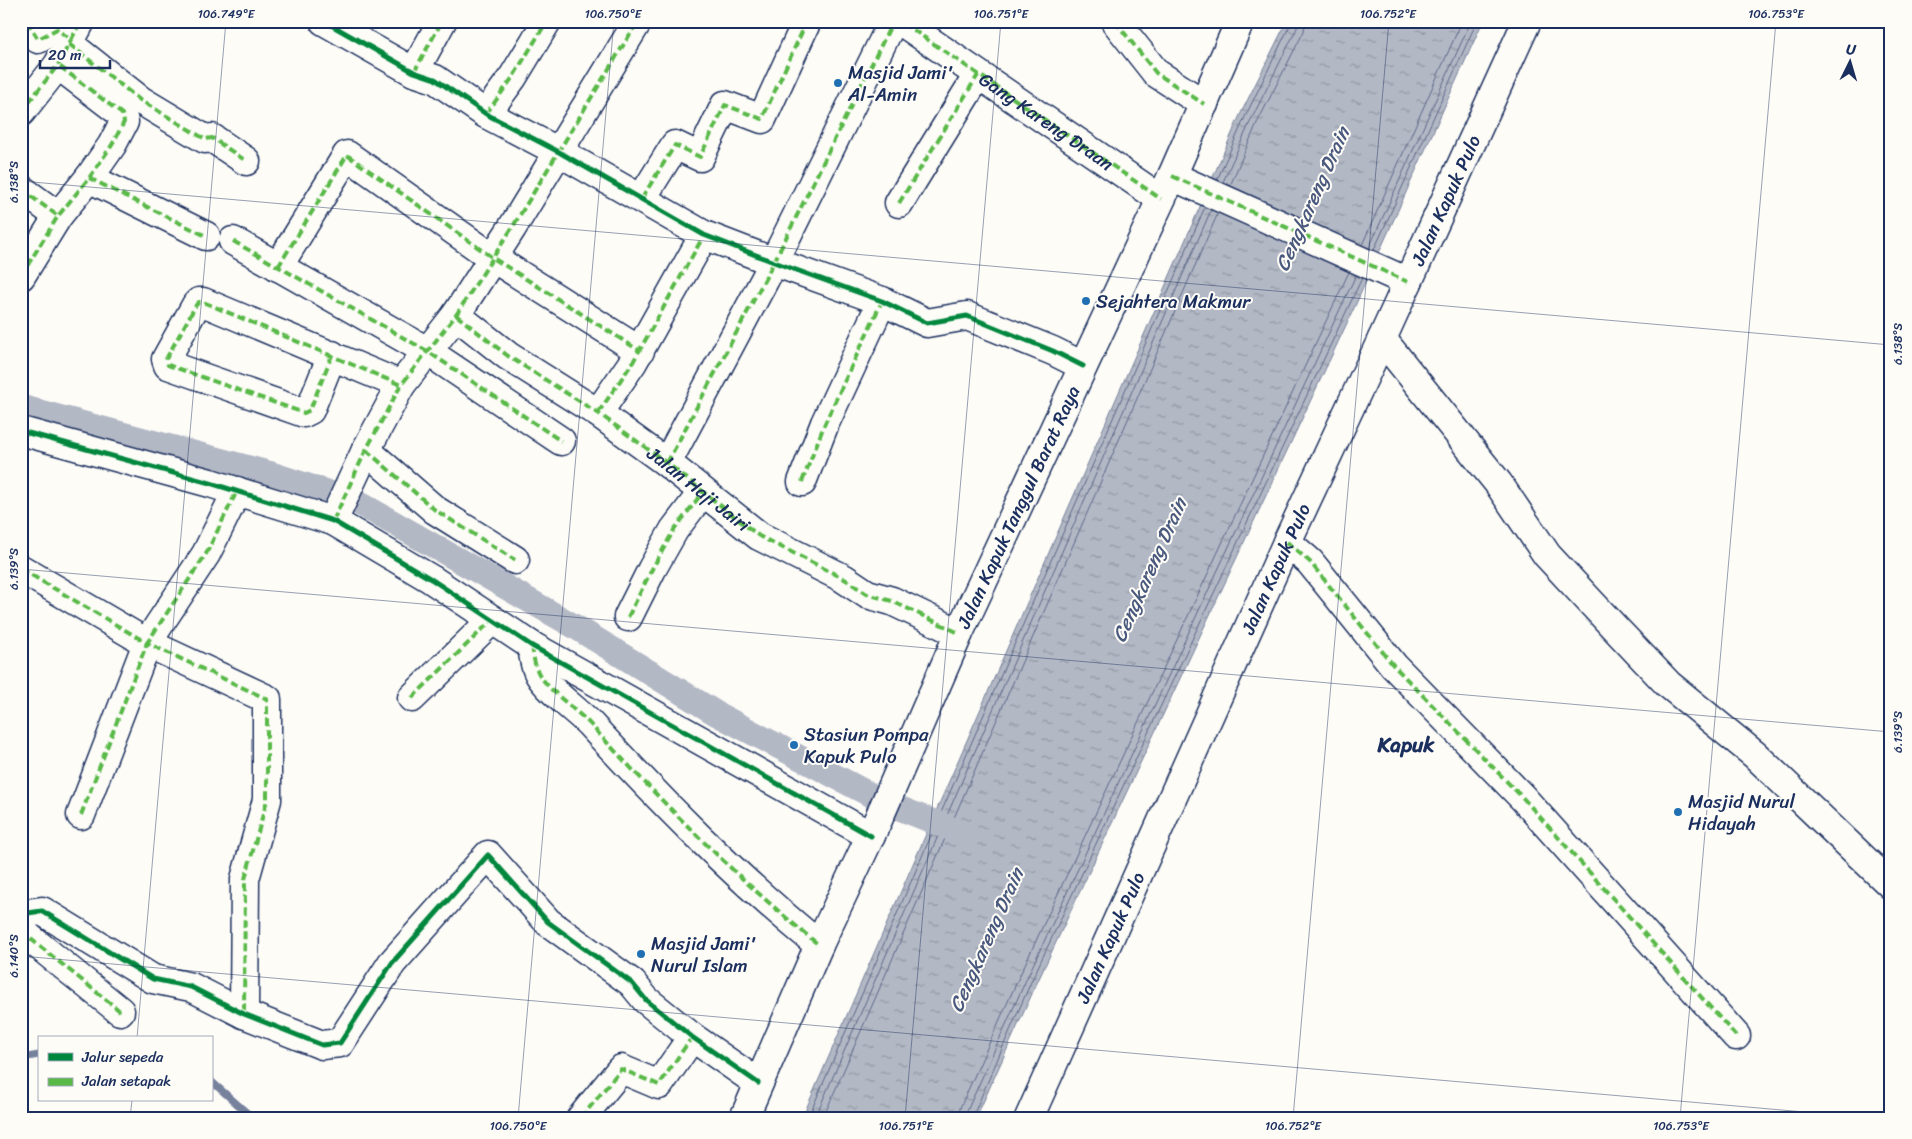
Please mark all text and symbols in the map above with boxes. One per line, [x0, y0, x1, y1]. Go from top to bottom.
text: 106.749°E [198, 3, 256, 25]
text: 106.750°E [585, 3, 643, 25]
text: 106.751°E [974, 3, 1029, 25]
text: 106.752°E [1360, 3, 1417, 25]
text: 106.753°E [1748, 3, 1805, 25]
text: U [1845, 37, 1858, 62]
scale bar [40, 38, 110, 70]
north arrow [1824, 38, 1874, 88]
text: 20 m [48, 42, 82, 68]
place label: Masjid Jami' Al-Amin [847, 56, 954, 111]
street label: Gang Kareng Draan [972, 63, 1121, 179]
marker: Masjid Jami' Al-Amin [832, 77, 844, 89]
water label: Cengkareng Drain [1265, 119, 1361, 277]
street label: Jalan Kapuk Pulo [1401, 129, 1490, 272]
text: 6.138°S [3, 160, 25, 203]
place label: Sejahtera Makmur [1096, 285, 1251, 318]
marker: Sejahtera Makmur [1080, 295, 1092, 307]
text: 6.138°S [1887, 322, 1909, 365]
street label: Jalan Kapuk Tanggul Barat Raya [947, 379, 1089, 635]
street label: Jalan Haji Jairi [639, 437, 758, 541]
water label: Cengkareng Drain [1102, 490, 1198, 648]
street label: Jalan Kapuk Pulo [1231, 498, 1320, 641]
text: 6.139°S [3, 547, 25, 590]
text: 6.139°S [1887, 710, 1909, 753]
place label: Stasiun Pompa Kapuk Pulo [804, 718, 929, 773]
district label: Kapuk [1377, 726, 1435, 764]
marker: Stasiun Pompa Kapuk Pulo [788, 739, 800, 751]
place label: Masjid Nurul Hidayah [1688, 785, 1795, 840]
marker: Masjid Nurul Hidayah [1672, 806, 1684, 818]
water label: Cengkareng Drain [939, 860, 1035, 1018]
street label: Jalan Kapuk Pulo [1066, 866, 1154, 1009]
place label: Masjid Jami' Nurul Islam [651, 927, 757, 982]
text: 6.140°S [3, 934, 25, 978]
marker: Masjid Jami' Nurul Islam [635, 948, 647, 960]
legend [38, 1036, 212, 1102]
text: Jalur sepeda [81, 1044, 164, 1070]
text: Jalan setapak [81, 1068, 171, 1094]
text: 106.750°E [490, 1115, 548, 1137]
text: 106.751°E [879, 1115, 934, 1137]
text: 106.752°E [1265, 1115, 1322, 1137]
text: 106.753°E [1653, 1115, 1710, 1137]

